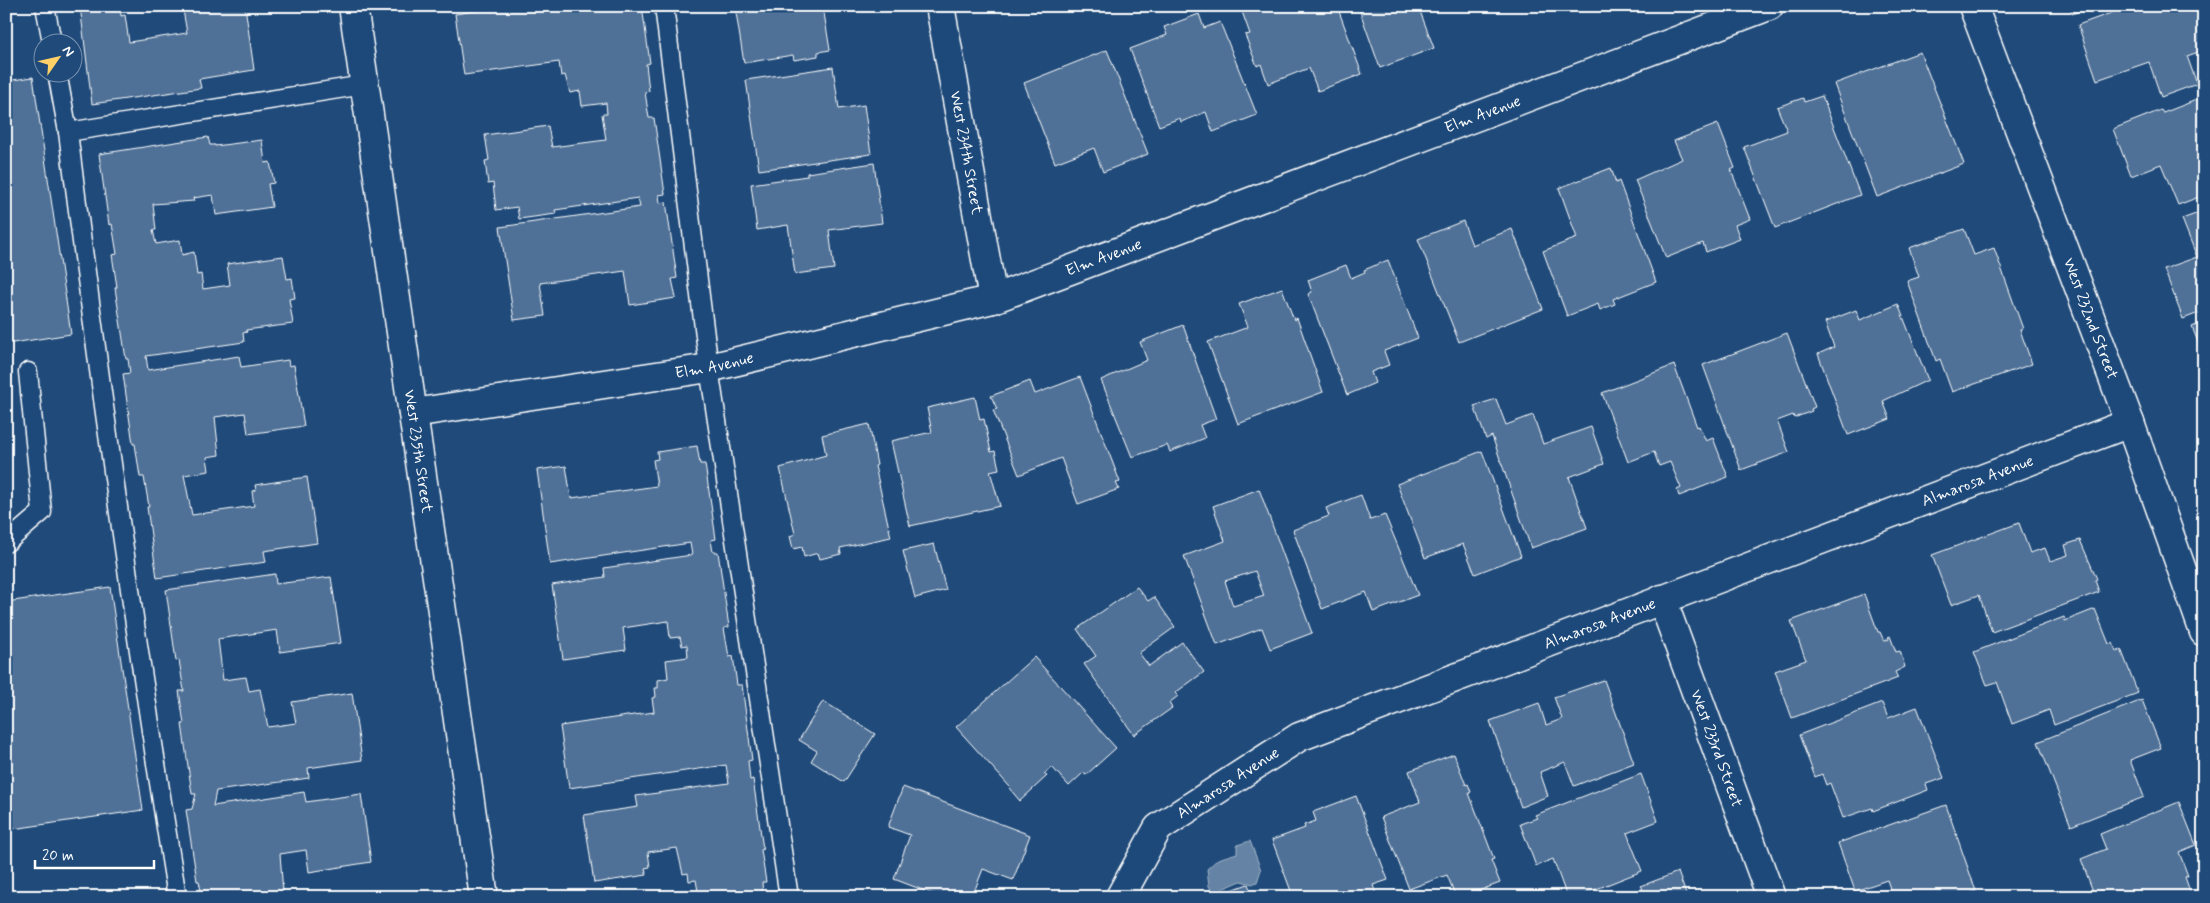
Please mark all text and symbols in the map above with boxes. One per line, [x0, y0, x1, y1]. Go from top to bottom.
north arrow [32, 32, 82, 82]
text: N [58, 42, 78, 60]
street label: West 234th Street [945, 89, 988, 216]
street label: Elm Avenue [1442, 90, 1524, 138]
street label: Elm Avenue [1063, 233, 1145, 281]
street label: West 232nd Street [2058, 255, 2123, 383]
street label: Elm Avenue [673, 347, 756, 384]
street label: West 235th Street [399, 388, 438, 515]
street label: Almarosa Avenue [1919, 450, 2037, 511]
street label: Almarosa Avenue [1541, 593, 1659, 654]
street label: West 233rd Street [1685, 687, 1748, 810]
street label: Almarosa Avenue [1173, 742, 1283, 824]
scale bar [35, 838, 154, 870]
text: 20 m [42, 846, 74, 866]

